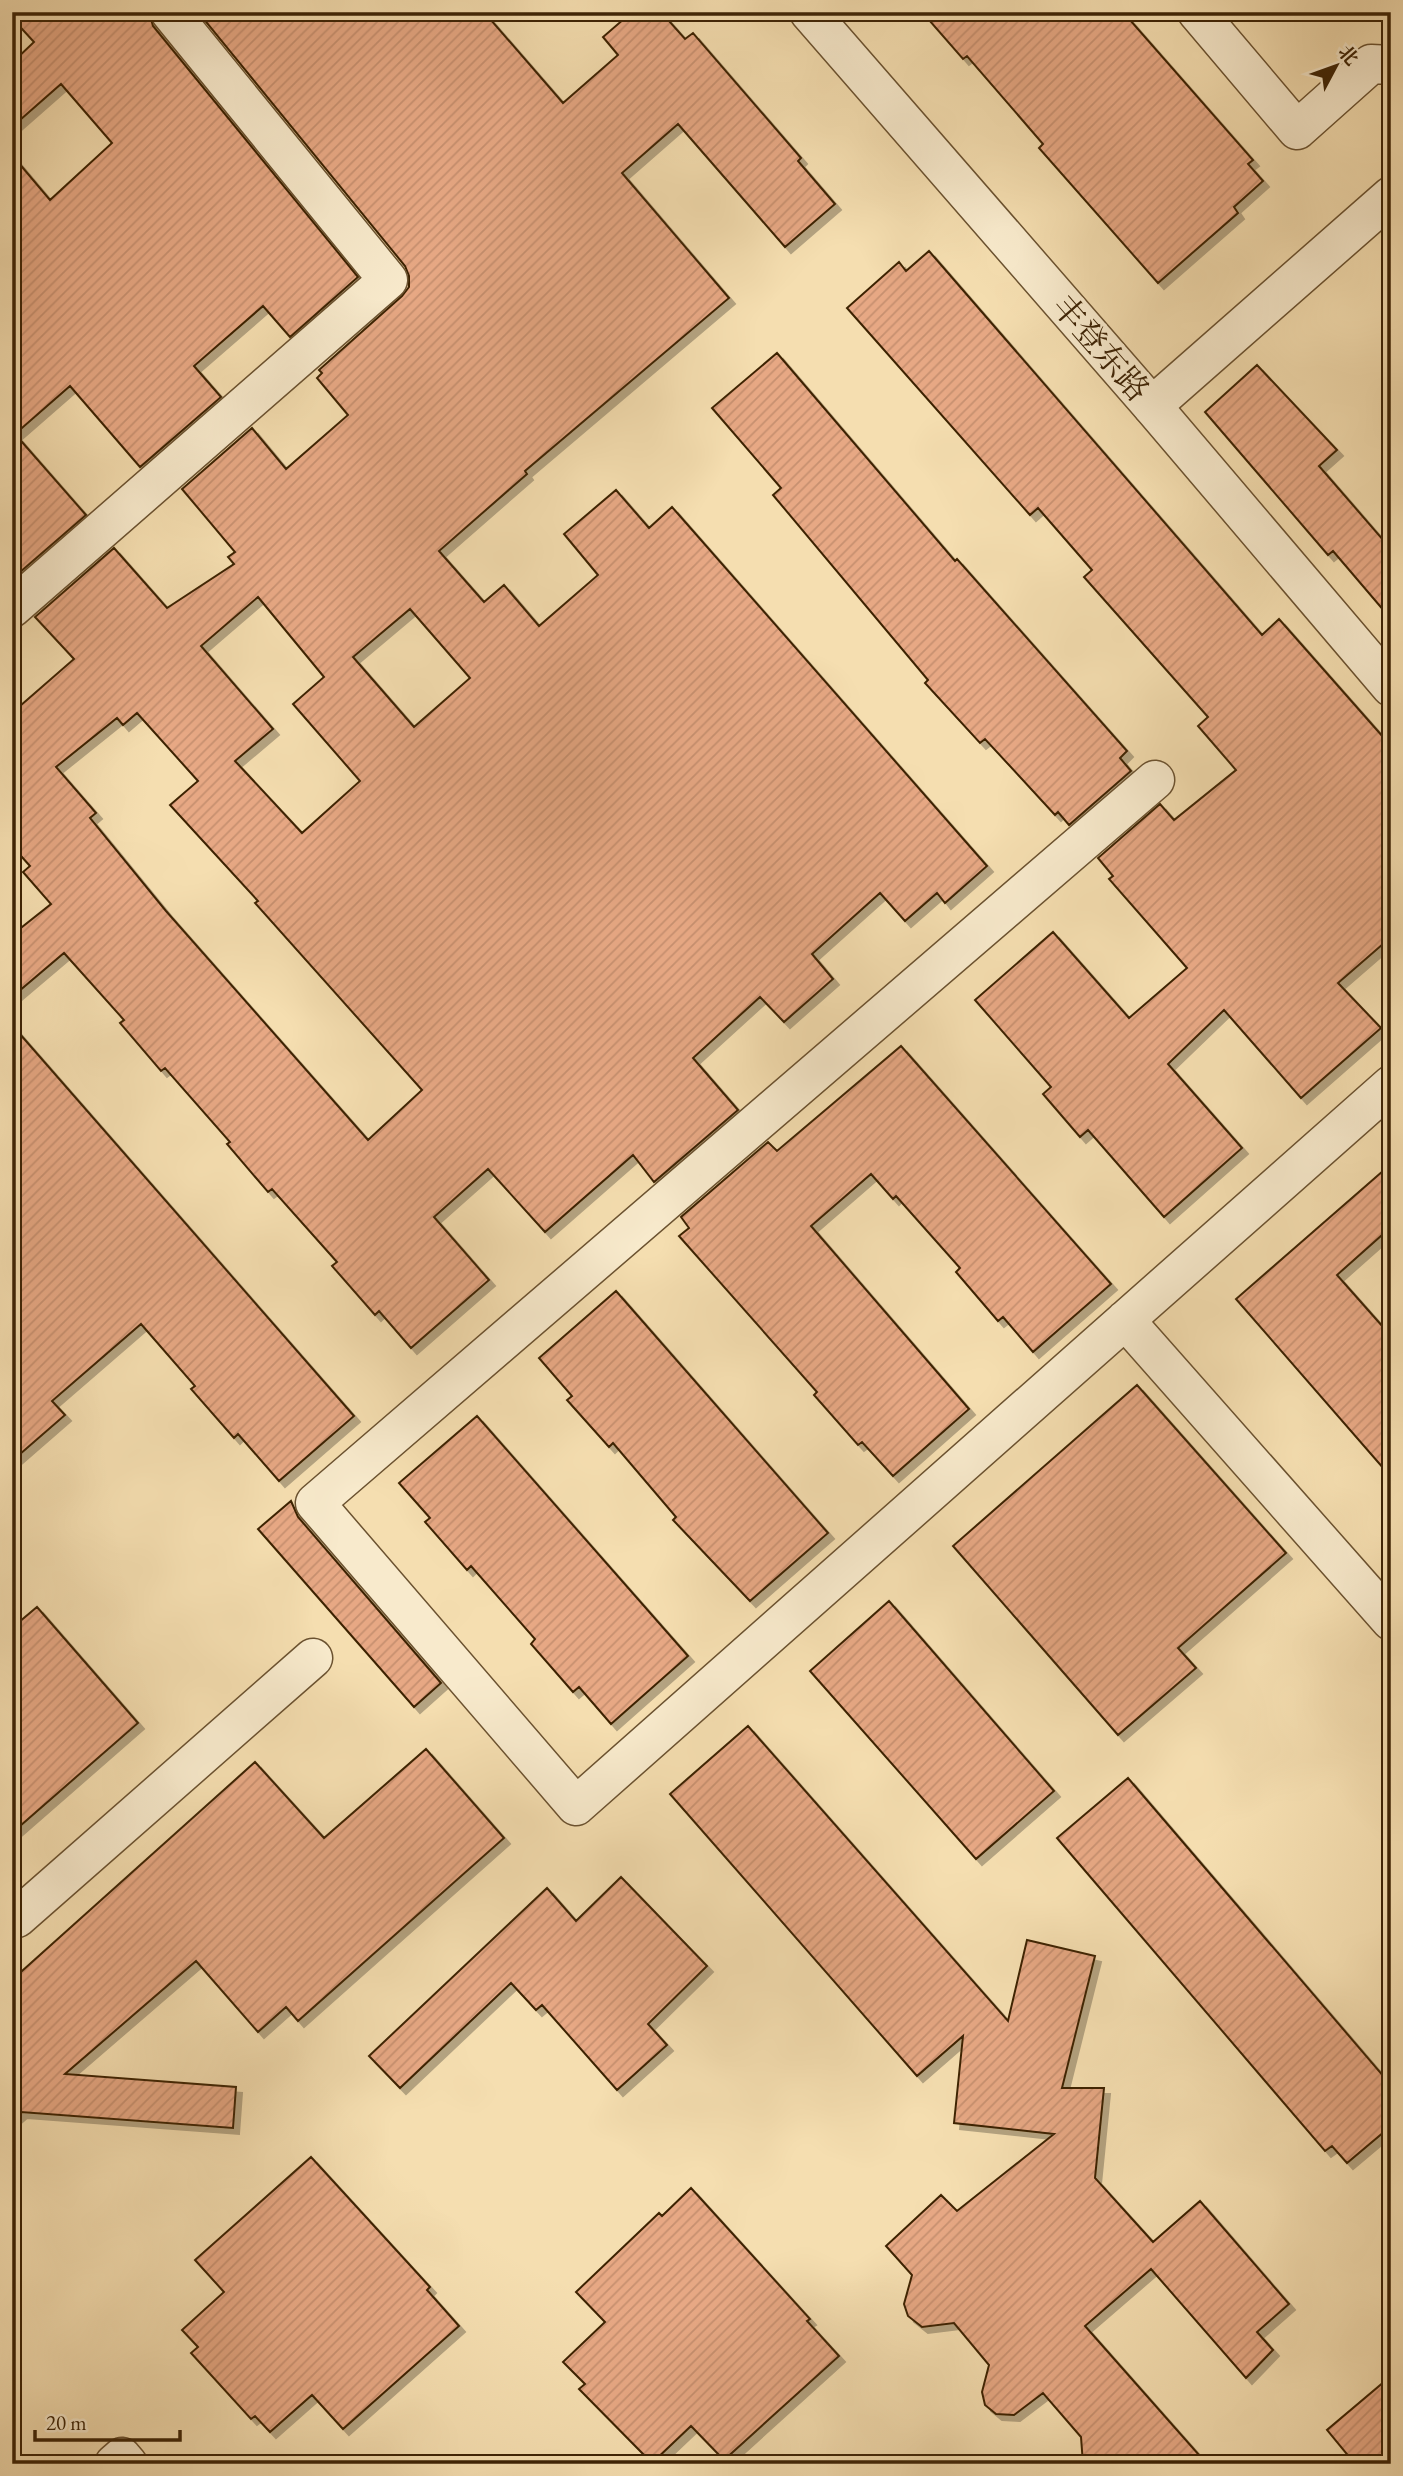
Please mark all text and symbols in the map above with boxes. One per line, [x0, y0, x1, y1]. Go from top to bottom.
north arrow [1302, 32, 1372, 102]
text: 北 [1333, 40, 1364, 71]
street label: 丰登东路 [1043, 286, 1159, 410]
scale bar [35, 2399, 180, 2443]
text: 20 m [46, 2409, 87, 2436]

